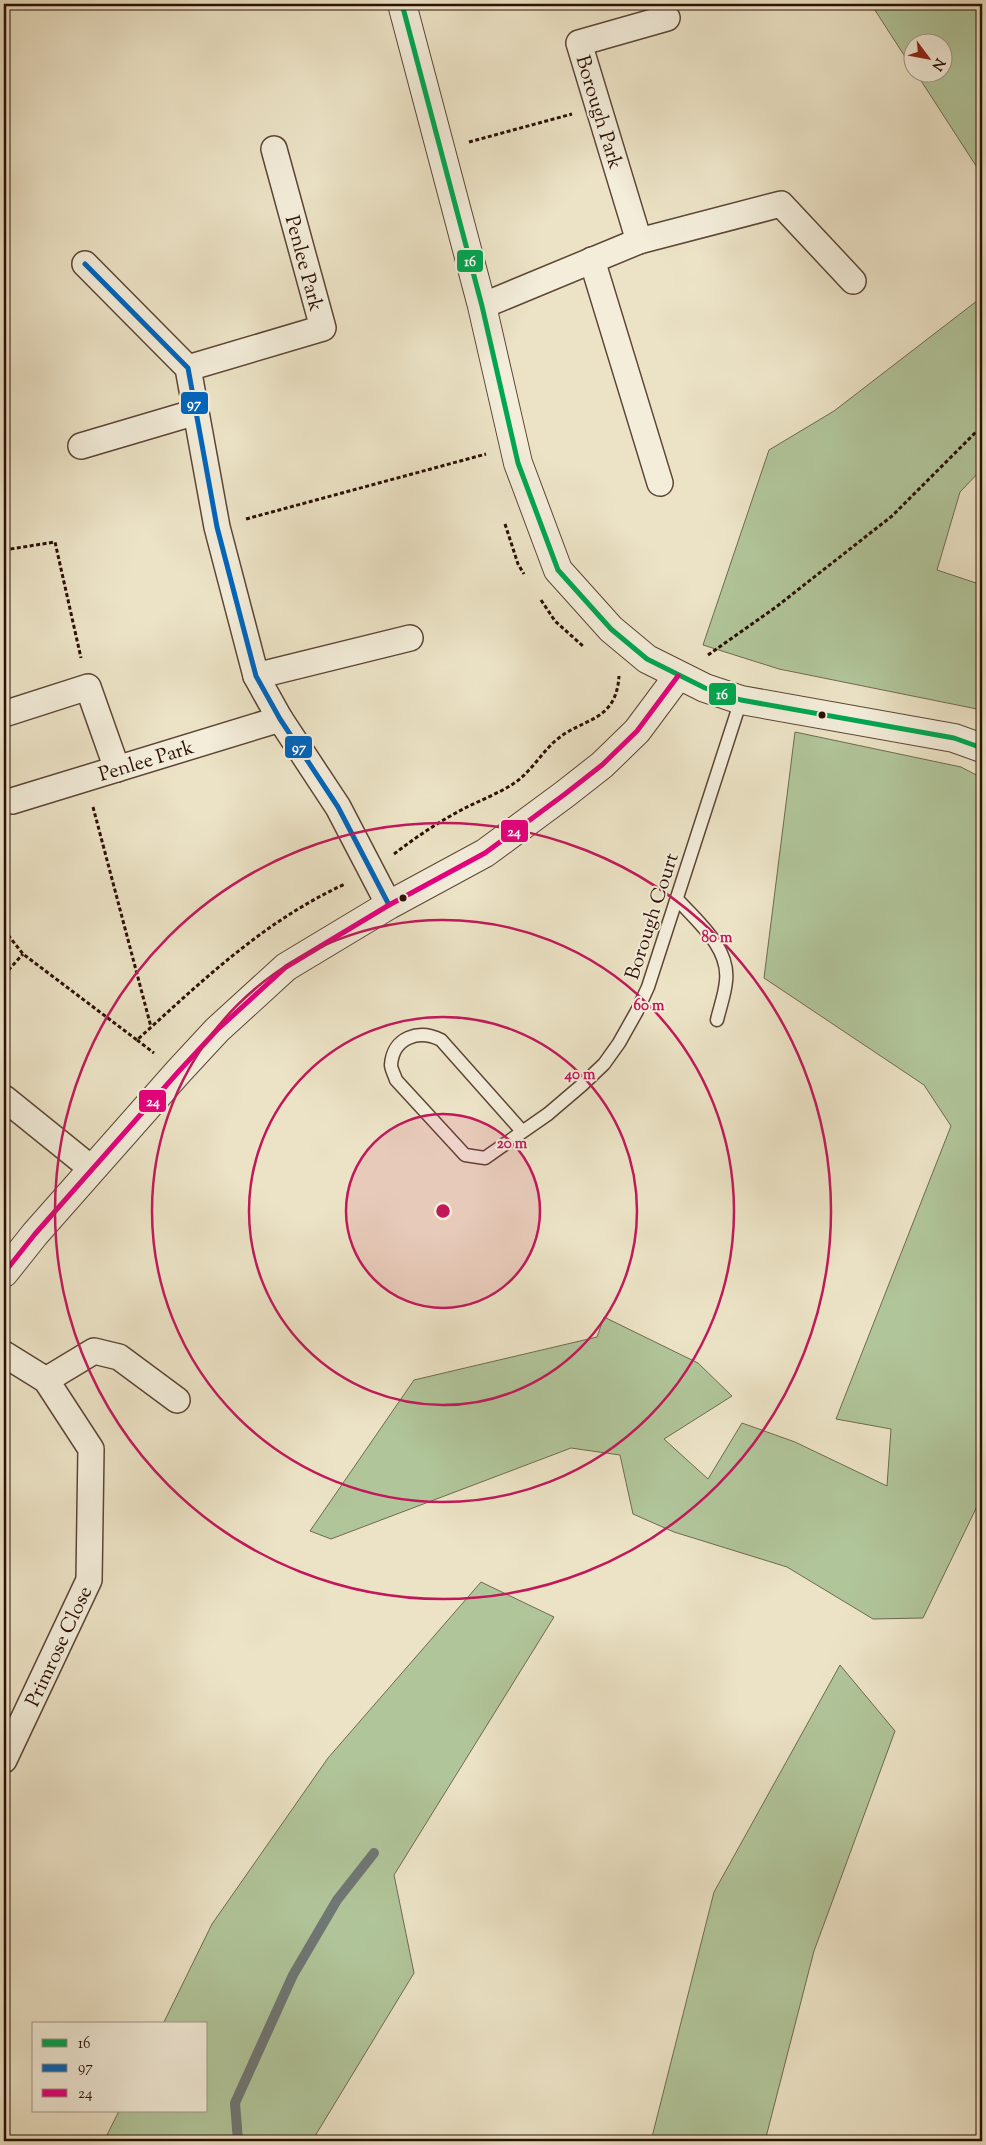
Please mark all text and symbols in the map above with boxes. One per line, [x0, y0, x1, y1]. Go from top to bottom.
north arrow [904, 32, 954, 82]
street label: Borough Park [567, 52, 629, 173]
text: N [926, 54, 949, 74]
street label: Penlee Park [276, 213, 329, 315]
line badge: 16 [456, 249, 484, 273]
text: 16 [464, 253, 476, 273]
line badge: 97 [180, 391, 209, 415]
text: 97 [187, 395, 202, 415]
line badge: 16 [708, 682, 737, 706]
text: 16 [716, 686, 728, 706]
unlabelled marker [817, 710, 827, 720]
street label: Penlee Park [95, 734, 198, 791]
line badge: 97 [284, 735, 313, 759]
text: 97 [292, 739, 307, 759]
line badge: 24 [500, 819, 529, 843]
text: 24 [507, 823, 521, 843]
street label: Borough Court [619, 850, 688, 984]
unlabelled marker [398, 893, 408, 903]
text: 80 m [701, 928, 733, 949]
text: 60 m [634, 996, 665, 1017]
text: 40 m [564, 1065, 596, 1086]
line badge: 24 [138, 1089, 167, 1113]
text: 24 [146, 1093, 160, 1113]
text: 20 m [497, 1134, 528, 1155]
centre of rings [434, 1202, 452, 1220]
street label: Primrose Close [20, 1582, 101, 1712]
legend [32, 2022, 208, 2112]
text: 16 [78, 2034, 91, 2055]
text: 97 [78, 2058, 93, 2079]
text: 24 [78, 2084, 93, 2105]

